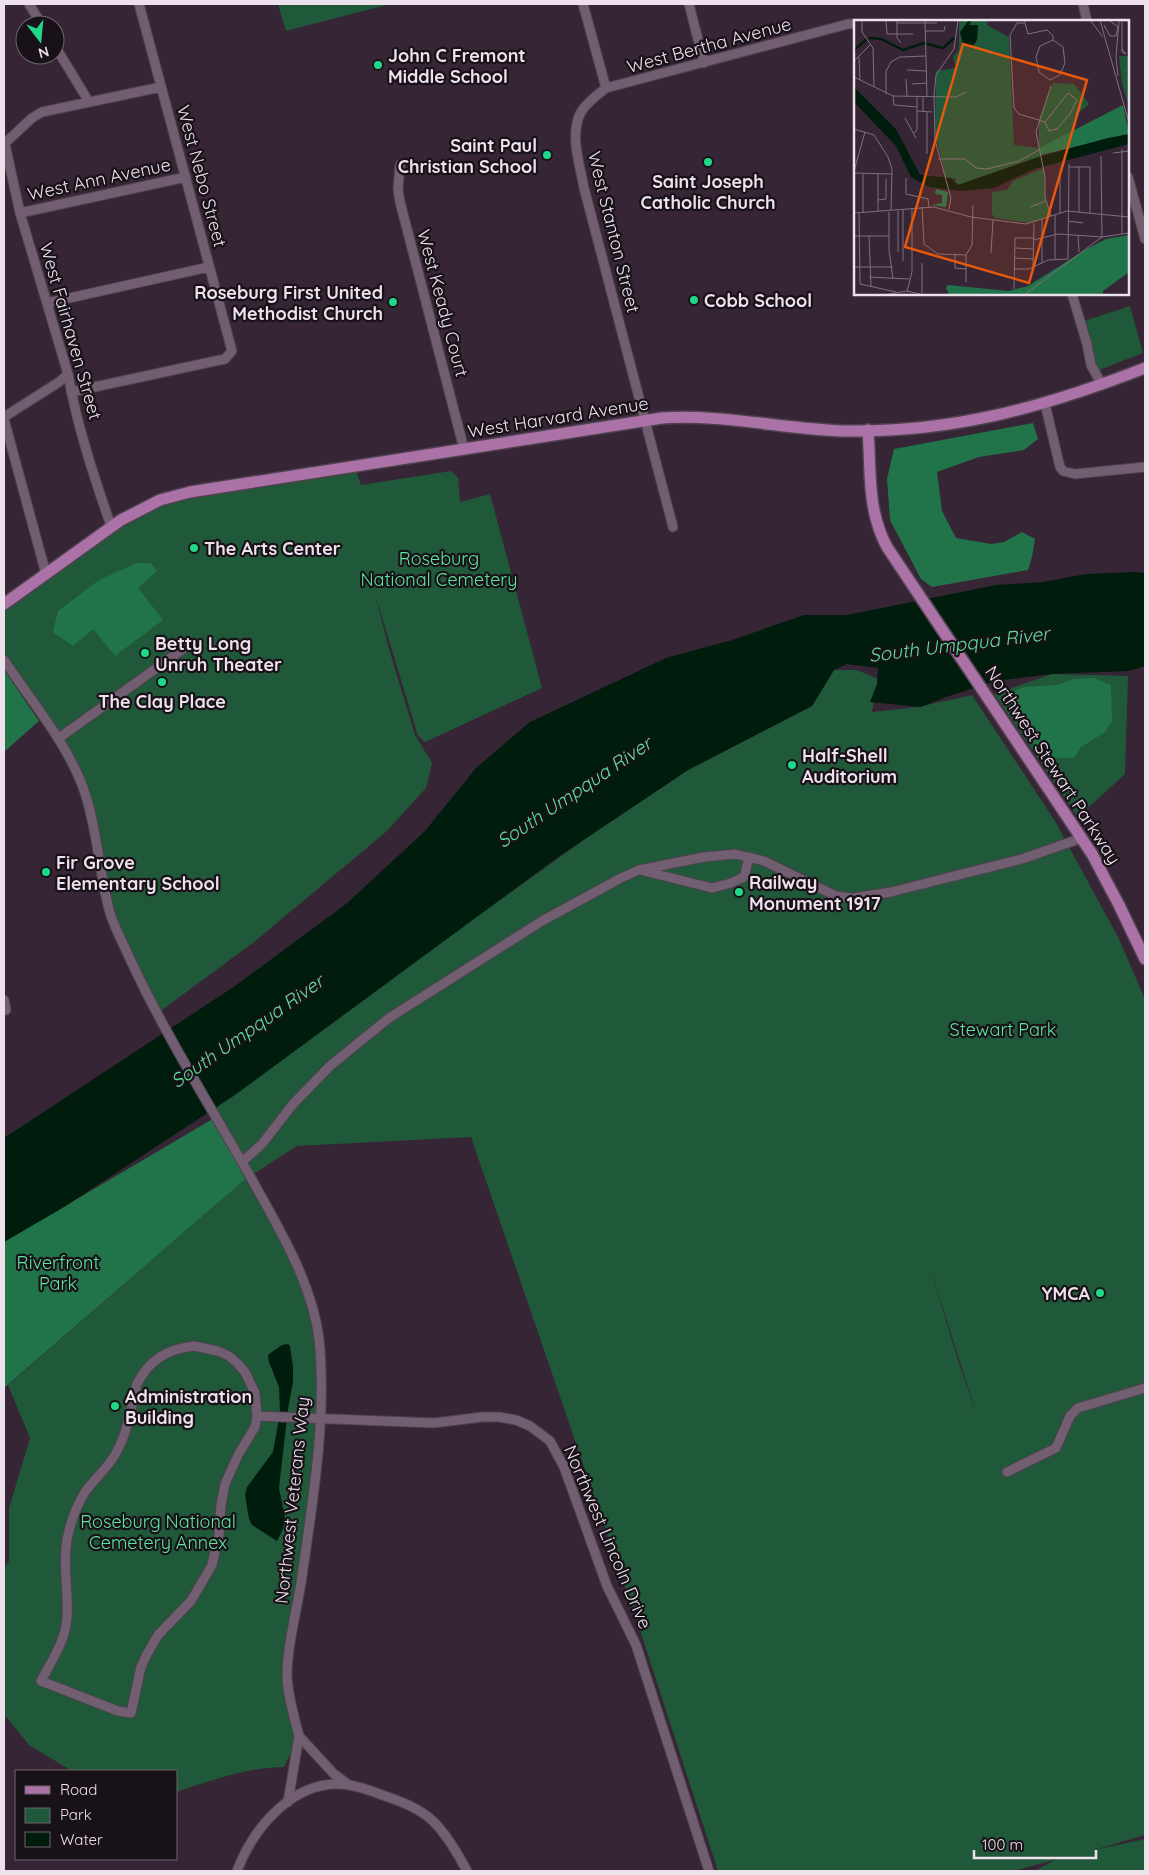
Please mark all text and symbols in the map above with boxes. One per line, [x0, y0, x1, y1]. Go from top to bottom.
street label: West Bertha Avenue [624, 12, 794, 78]
north arrow [15, 15, 65, 65]
inset map [854, 20, 1129, 295]
text: N [36, 42, 51, 63]
place label: John C Fremont Middle School [388, 44, 526, 88]
marker: John C Fremont Middle School [372, 59, 384, 71]
street label: West Nebo Street [172, 103, 232, 249]
place label: Saint Paul Christian School [398, 134, 537, 178]
marker: Saint Paul Christian School [541, 149, 553, 161]
street label: West Stanton Street [583, 149, 645, 315]
street label: West Ann Avenue [25, 153, 173, 205]
marker: Saint Joseph Catholic Church [702, 156, 714, 168]
place label: Saint Joseph Catholic Church [641, 170, 775, 214]
street label: West Keady Court [412, 227, 474, 379]
street label: West Fairhaven Street [35, 240, 107, 422]
place label: Roseburg First United Methodist Church [194, 281, 383, 325]
place label: Cobb School [704, 289, 812, 312]
marker: Cobb School [688, 294, 700, 306]
marker: Roseburg First United Methodist Church [387, 296, 399, 308]
street label: West Harvard Avenue [466, 391, 650, 443]
place label: The Arts Center [204, 537, 341, 560]
marker: The Arts Center [188, 542, 200, 554]
park label: Roseburg National Cemetery [360, 547, 518, 591]
water label: South Umpqua River [867, 621, 1053, 667]
place label: Betty Long Unruh Theater [155, 632, 282, 676]
marker: Betty Long Unruh Theater [139, 647, 151, 659]
street label: Northwest Stewart Parkway [980, 661, 1126, 869]
marker: The Clay Place [156, 676, 168, 688]
place label: The Clay Place [98, 690, 226, 713]
water label: South Umpqua River [492, 730, 658, 853]
place label: Half-Shell Auditorium [802, 744, 897, 788]
marker: Half-Shell Auditorium [786, 759, 798, 771]
place label: Fir Grove Elementary School [56, 851, 220, 895]
marker: Fir Grove Elementary School [40, 866, 52, 878]
place label: Railway Monument 1917 [749, 871, 881, 915]
marker: Railway Monument 1917 [733, 886, 745, 898]
water label: South Umpqua River [166, 968, 330, 1093]
park label: Stewart Park [950, 1018, 1056, 1041]
park label: Riverfront Park [17, 1251, 99, 1295]
place label: YMCA [1042, 1282, 1090, 1305]
marker: YMCA [1094, 1287, 1106, 1299]
place label: Administration Building [125, 1385, 252, 1429]
street label: Northwest Veterans Way [270, 1395, 314, 1605]
marker: Administration Building [109, 1400, 121, 1412]
street label: Northwest Lincoln Drive [559, 1442, 657, 1632]
park label: Roseburg National Cemetery Annex [80, 1510, 236, 1554]
legend [15, 1770, 178, 1860]
text: Road [60, 1780, 97, 1799]
text: Park [60, 1805, 92, 1824]
scale bar [974, 1828, 1096, 1860]
text: Water [60, 1830, 103, 1849]
text: 100 m [982, 1835, 1023, 1854]

